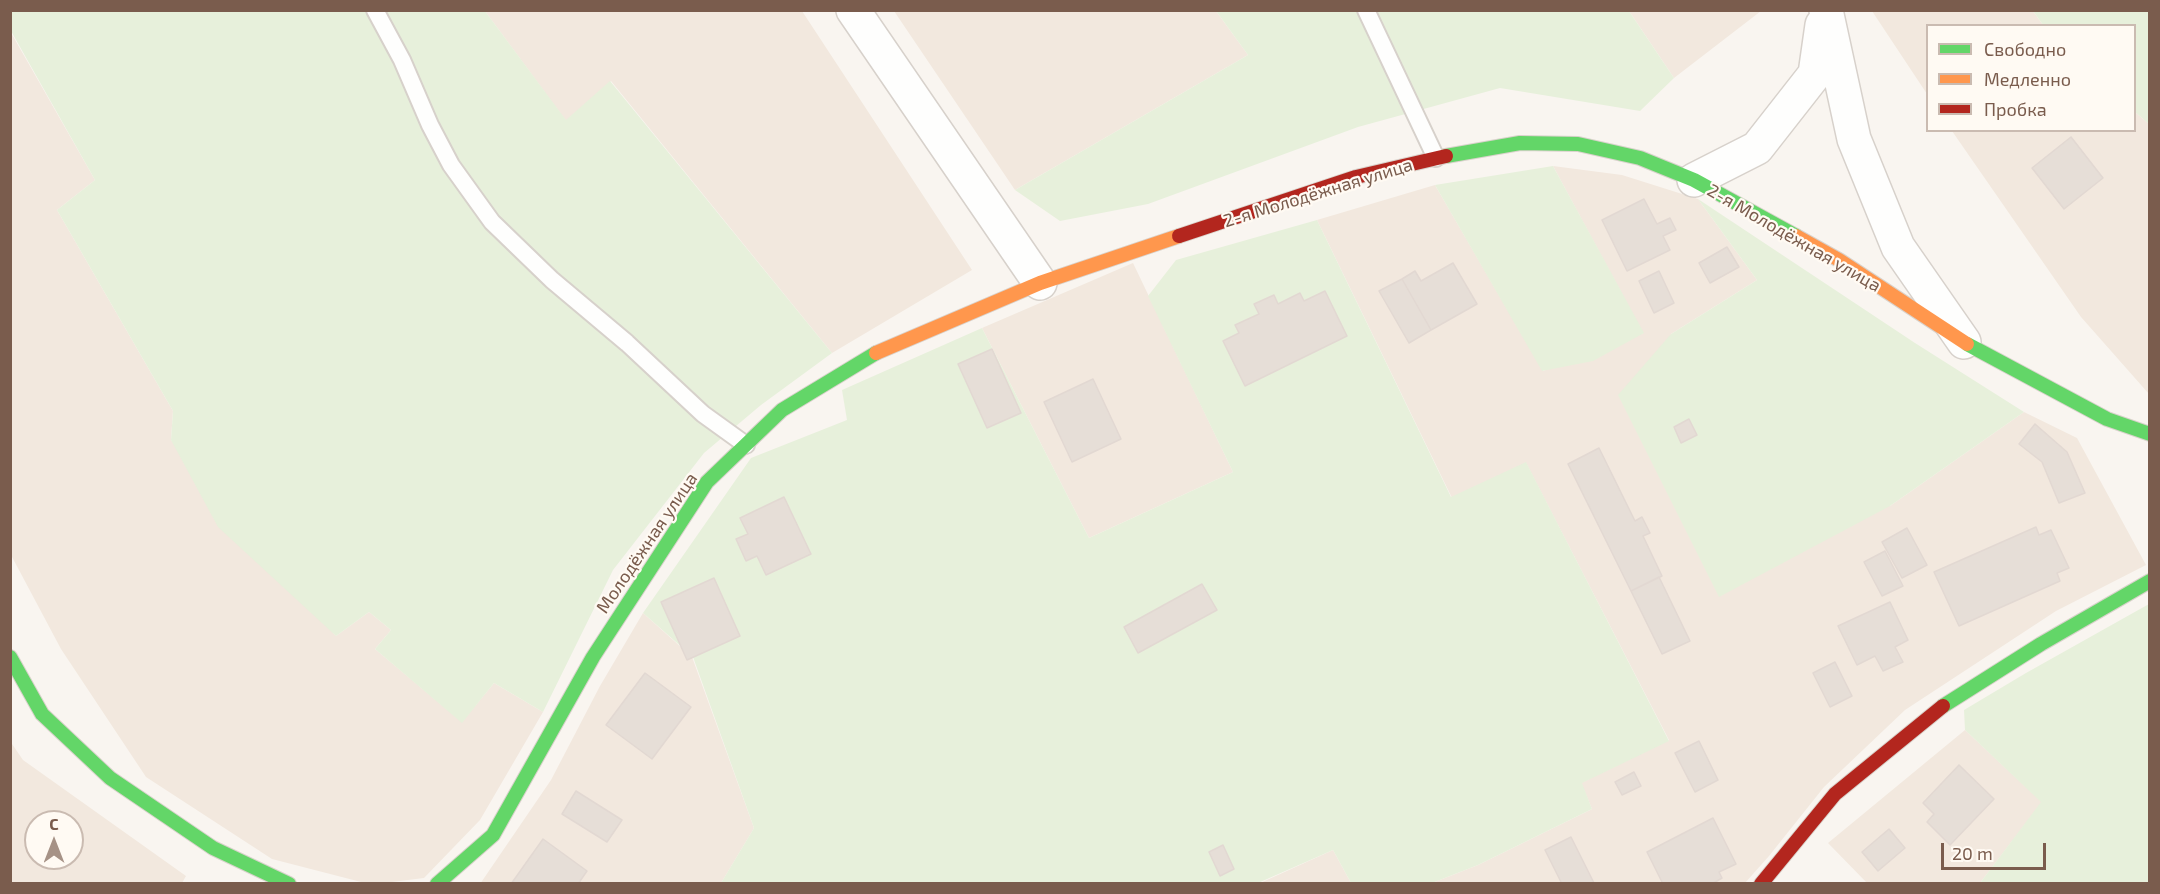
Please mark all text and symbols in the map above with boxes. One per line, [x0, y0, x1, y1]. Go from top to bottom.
legend [1926, 24, 2136, 132]
text: Свободно [1984, 38, 2066, 60]
text: Медленно [1984, 68, 2071, 90]
text: Пробка [1984, 98, 2047, 120]
street label: 2-я Молодёжная улица [1221, 154, 1415, 232]
street label: 2-я Молодёжная улица [1703, 179, 1885, 297]
street label: Молодёжная улица [592, 469, 702, 617]
north arrow [24, 810, 84, 870]
text: С [49, 814, 59, 833]
scale bar [1944, 831, 2049, 869]
text: 20 m [1952, 842, 1993, 864]

